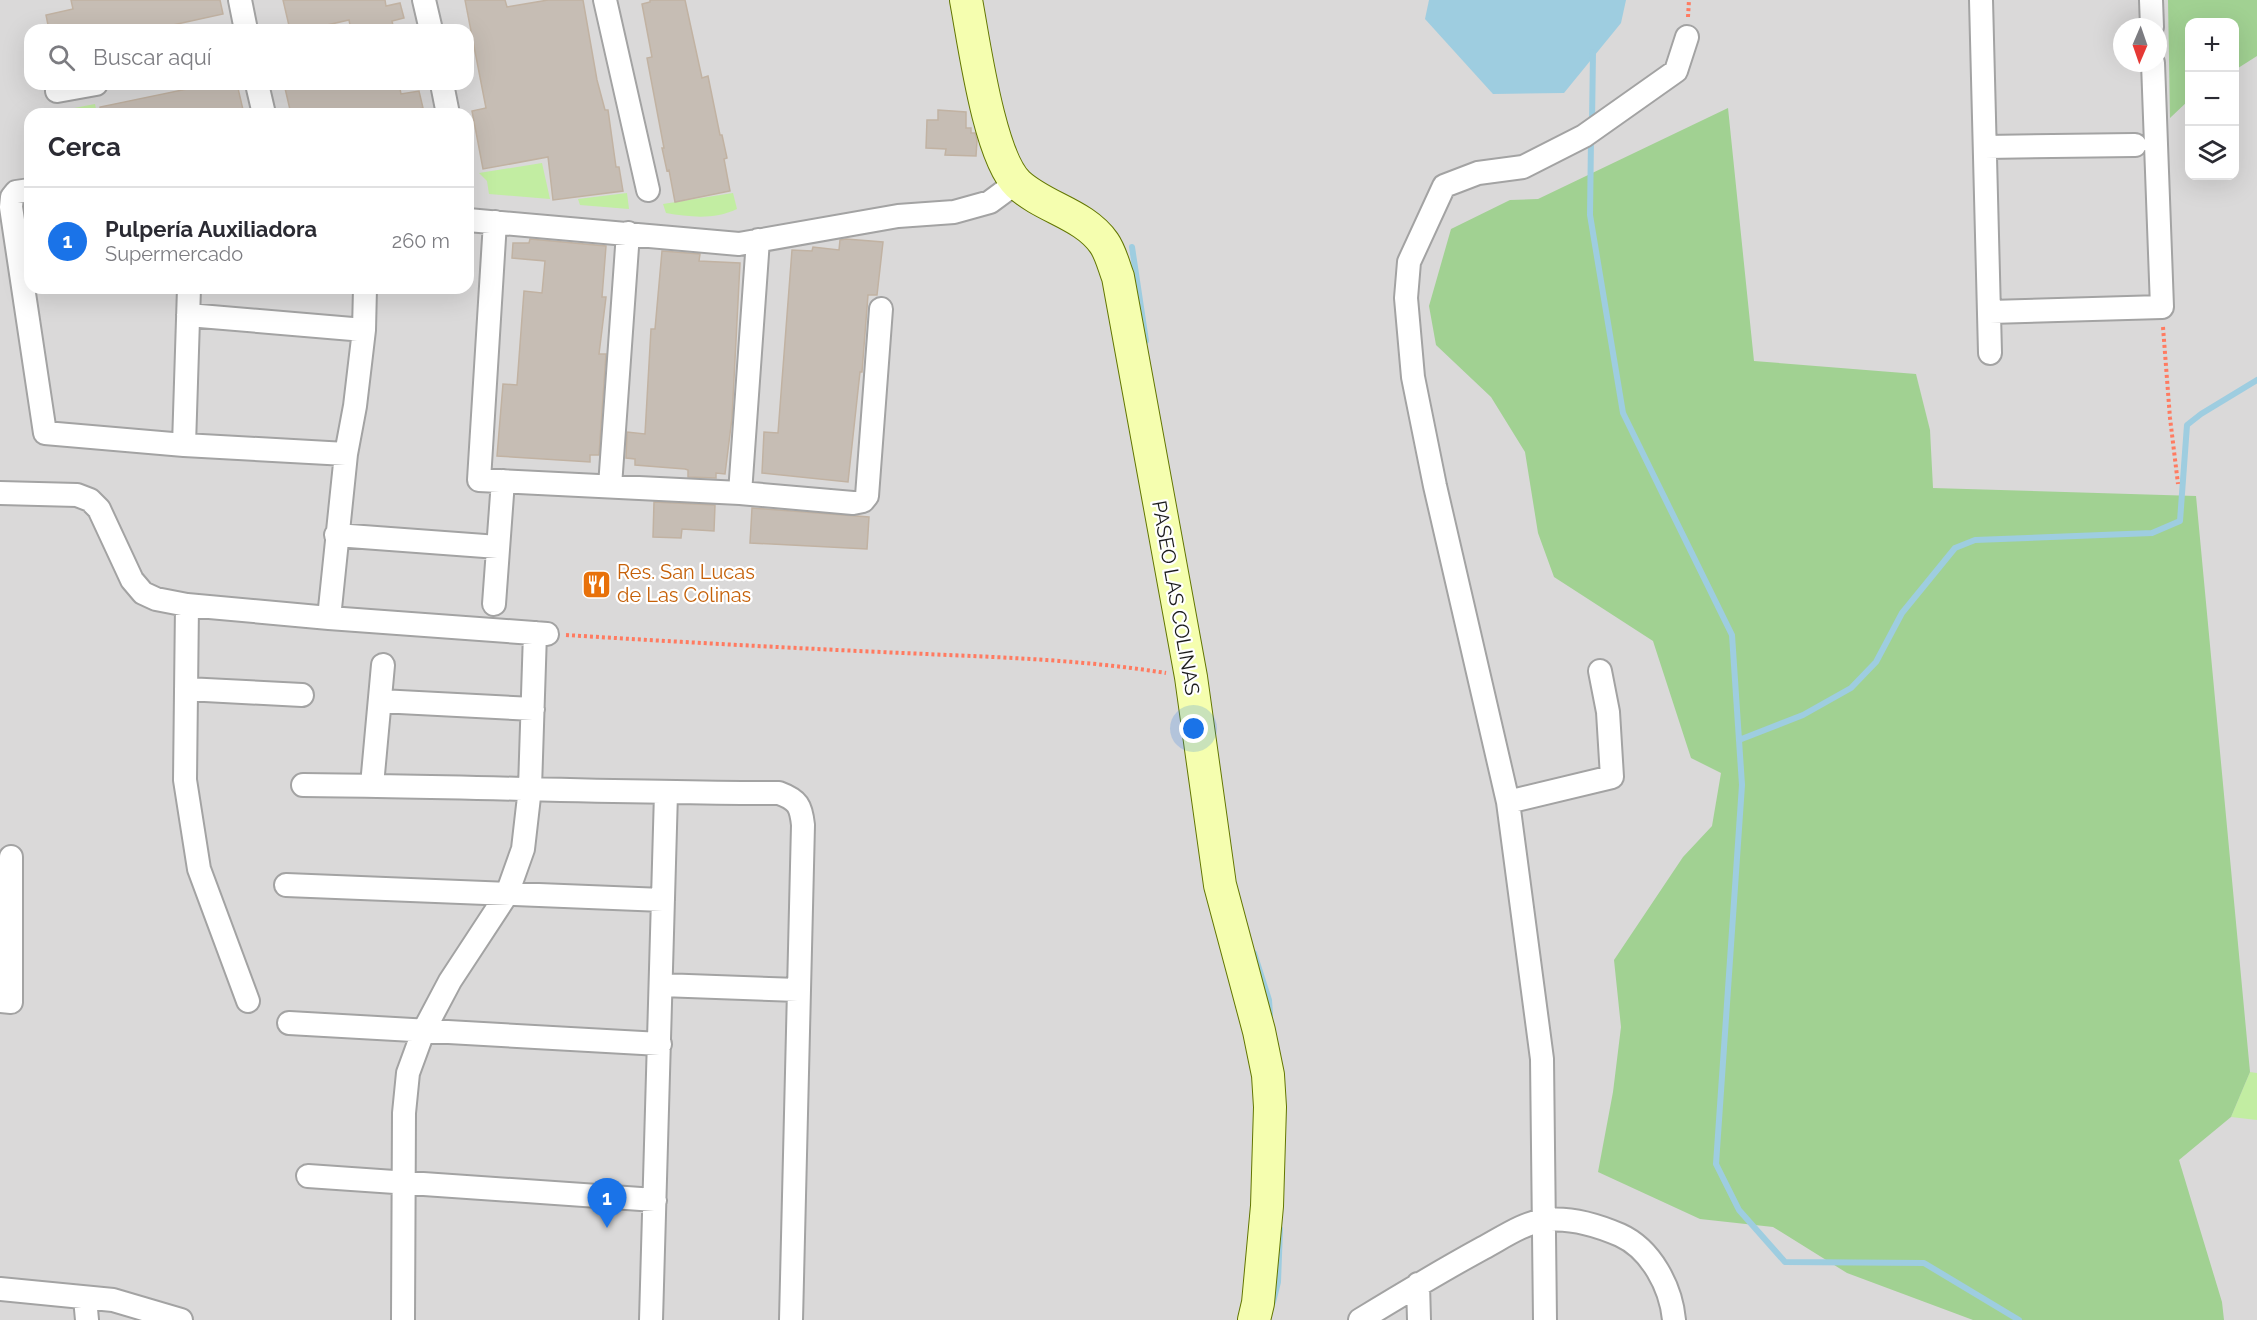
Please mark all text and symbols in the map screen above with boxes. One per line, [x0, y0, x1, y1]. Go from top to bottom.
north arrow [2113, 18, 2167, 72]
map controls [2185, 18, 2239, 180]
button: + [2185, 18, 2239, 72]
search box [24, 24, 474, 90]
icon: search [45, 41, 78, 74]
text: Buscar aquí [93, 44, 212, 70]
button: − [2185, 72, 2239, 126]
button: layers [2185, 126, 2239, 180]
text: Cerca [48, 132, 121, 162]
text: Pulpería Auxiliadora [105, 216, 317, 242]
text: 1 [63, 229, 72, 253]
text: 260 m [392, 229, 450, 253]
text: Supermercado [105, 242, 243, 266]
street label: PASEO LAS COLINAS [1147, 499, 1205, 697]
place label: Res. San Lucas de Las Colinas [617, 560, 755, 607]
restaurant icon: Res. San Lucas de Las Colinas [580, 568, 612, 600]
your location [1179, 714, 1208, 743]
pin: 1 [588, 1178, 626, 1228]

